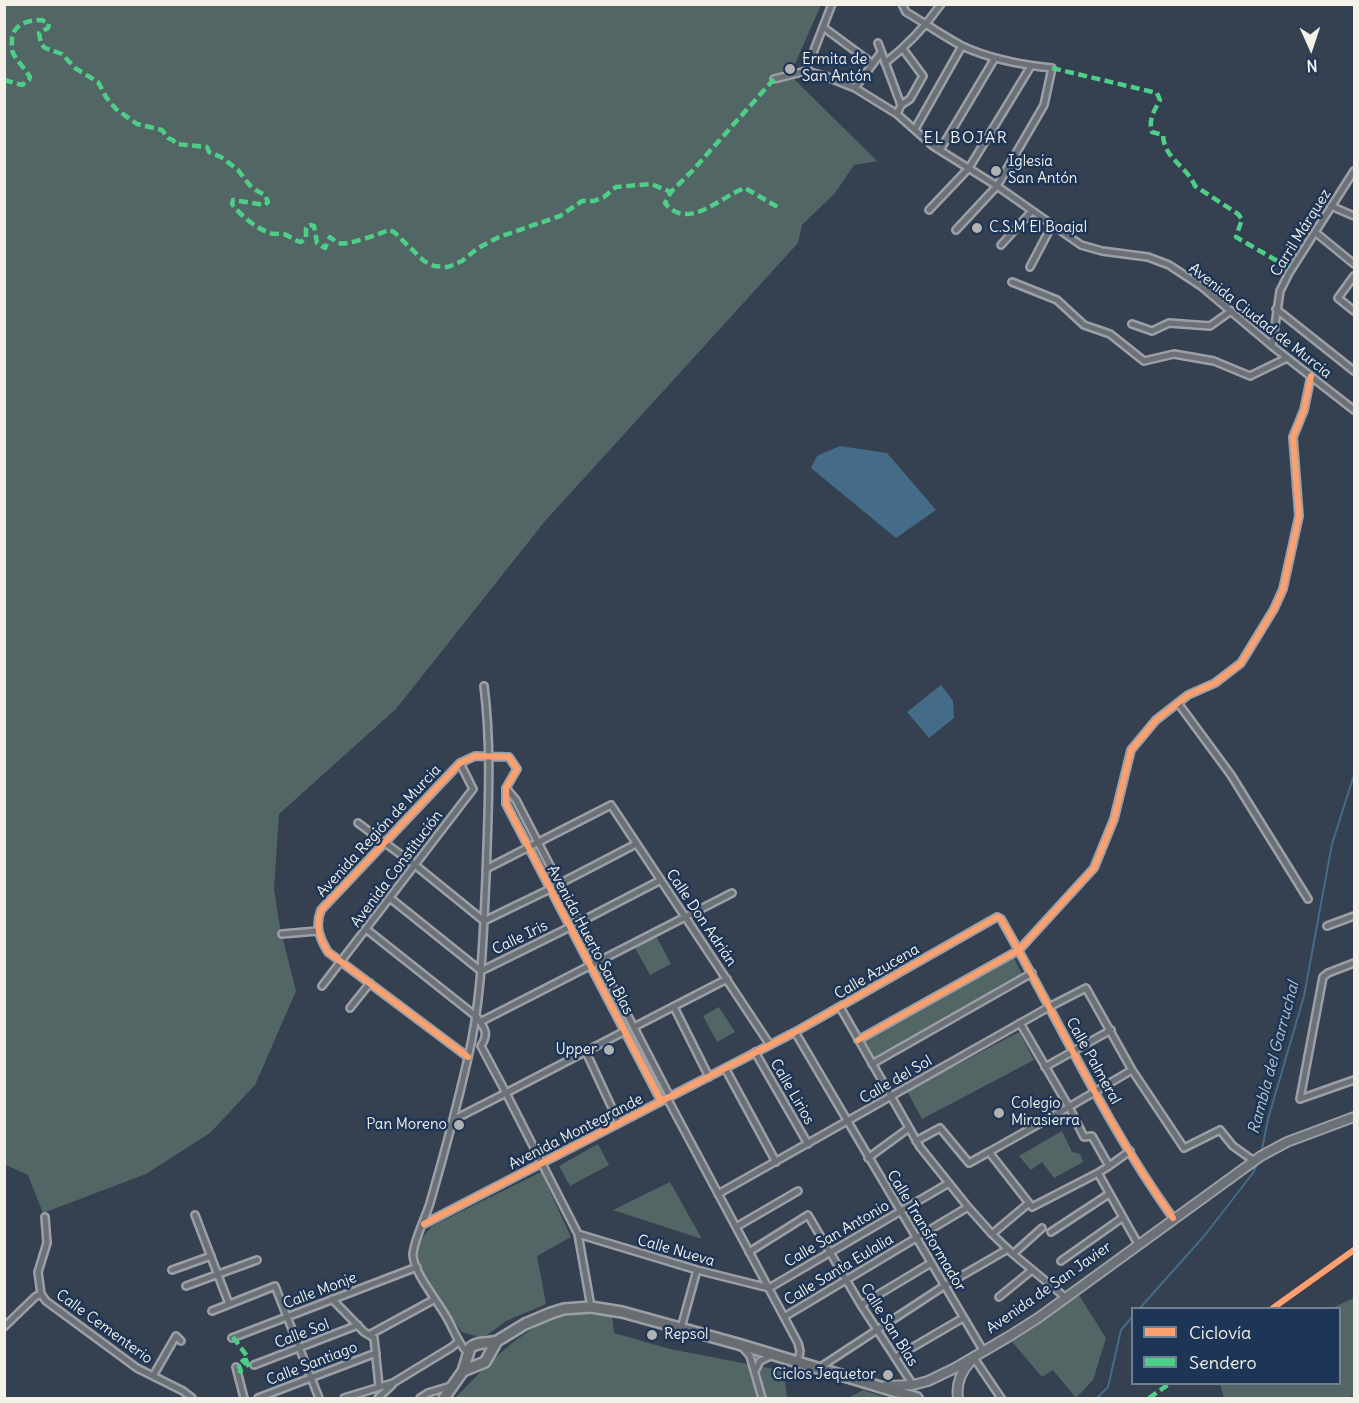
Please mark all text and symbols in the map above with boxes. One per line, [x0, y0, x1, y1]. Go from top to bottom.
north arrow [1281, 18, 1341, 78]
place label: Ermita de San Antón [802, 51, 872, 86]
text: N [1306, 56, 1318, 76]
marker: Ermita de San Antón [783, 62, 797, 76]
district label: EL BOJAR [924, 128, 1008, 148]
place label: Iglesia San Antón [1008, 153, 1078, 188]
marker: Iglesia San Antón [989, 164, 1003, 178]
street label: Carril Márquez [1267, 186, 1335, 280]
place label: C.S.M El Boajal [989, 219, 1087, 237]
marker: C.S.M El Boajal [970, 221, 984, 235]
street label: Avenida Ciudad de Murcia [1185, 260, 1335, 382]
street label: Avenida Región de Murcia [313, 761, 445, 901]
street label: Avenida Constitución [347, 807, 447, 931]
street label: Avenida Huerto San Blas [543, 862, 637, 1018]
street label: Calle Don Adrián [662, 866, 740, 970]
street label: Calle Iris [489, 917, 551, 959]
street label: Calle Azucena [831, 940, 923, 1004]
water label: Rambla del Garruchal [1244, 980, 1304, 1136]
street label: Calle Palmeral [1062, 1014, 1124, 1108]
place label: Upper [556, 1041, 597, 1059]
marker: Upper [602, 1043, 616, 1057]
street label: Calle del Sol [857, 1052, 935, 1108]
street label: Calle Lirios [766, 1056, 818, 1128]
street label: Avenida Montegrande [506, 1090, 646, 1174]
place label: Colegio Mirasierra [1011, 1095, 1080, 1130]
marker: Colegio Mirasierra [992, 1106, 1006, 1120]
place label: Pan Moreno [366, 1116, 447, 1134]
marker: Pan Moreno [452, 1118, 466, 1132]
street label: Calle Transformador [883, 1167, 969, 1295]
street label: Calle San Antonio [781, 1197, 893, 1271]
street label: Calle Santa Eulalia [781, 1230, 897, 1310]
street label: Calle Nueva [635, 1231, 717, 1271]
street label: Avenida de San Javier [983, 1238, 1115, 1338]
street label: Calle Monje [281, 1269, 359, 1313]
street label: Calle San Blas [856, 1280, 922, 1370]
street label: Calle Cementerio [52, 1286, 156, 1368]
legend [1131, 1307, 1341, 1385]
street label: Calle Sol [272, 1315, 332, 1353]
text: Ciclovía [1189, 1321, 1251, 1344]
place label: Repsol [664, 1326, 708, 1344]
marker: Repsol [645, 1328, 659, 1342]
street label: Calle Santiago [264, 1338, 360, 1390]
text: Sendero [1189, 1351, 1257, 1374]
place label: Ciclos Jequetor [773, 1366, 876, 1384]
marker: Ciclos Jequetor [881, 1368, 895, 1382]

